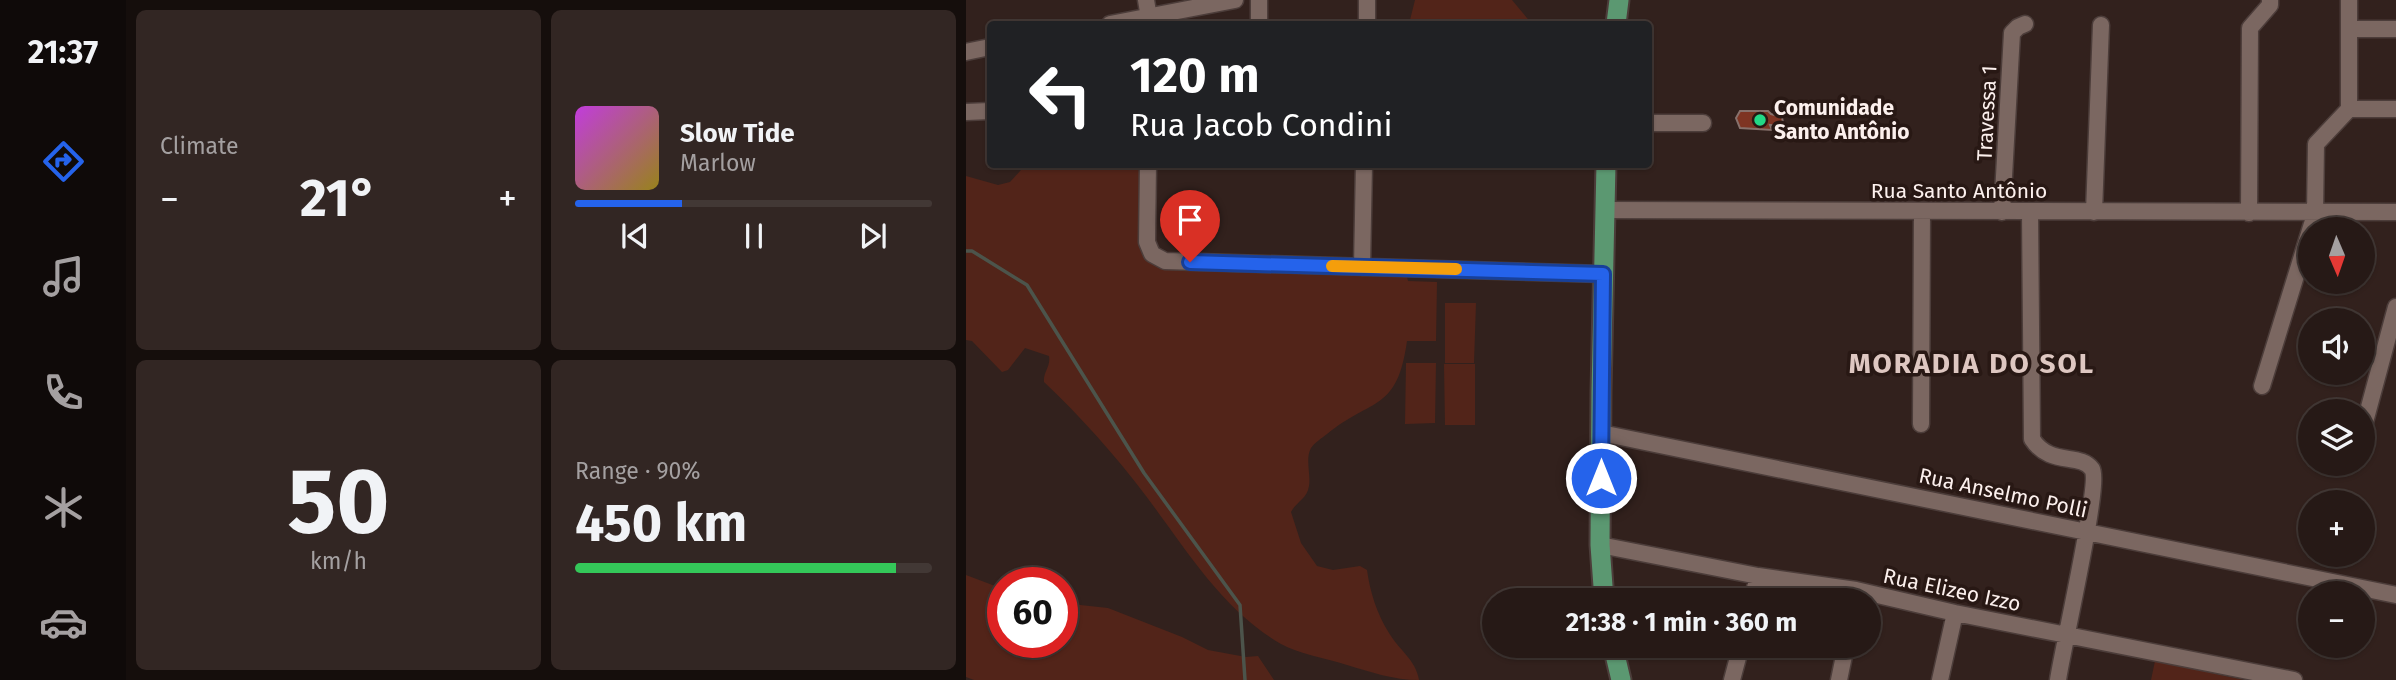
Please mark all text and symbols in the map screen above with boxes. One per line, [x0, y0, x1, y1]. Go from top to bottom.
text: 21:37 [28, 33, 98, 71]
text: 120 m [1130, 46, 1260, 105]
icon: left [1015, 49, 1106, 140]
street label: Travessa 1 [1972, 65, 2002, 161]
place label: Comunidade Santo Antônio [1774, 95, 1909, 145]
text: Rua Jacob Condini [1130, 106, 1393, 144]
marker: Comunidade Santo Antônio [1752, 112, 1768, 128]
text: Slow Tide [680, 118, 795, 149]
text: Climate [160, 132, 239, 160]
icon: directions [39, 137, 88, 186]
text: Marlow [680, 149, 756, 177]
text: 21° [300, 167, 377, 230]
text: − [160, 176, 179, 222]
text: + [498, 176, 517, 222]
street label: Rua Santo Antônio [1871, 178, 2047, 204]
pin [1160, 190, 1220, 262]
icon: arrive [1171, 201, 1209, 239]
icon: previous [616, 217, 654, 255]
icon: pause [735, 217, 773, 255]
icon: next [854, 217, 892, 255]
north arrow [2298, 217, 2375, 294]
map controls [2298, 217, 2375, 658]
icon: music [39, 252, 88, 301]
button: sound [2298, 308, 2375, 385]
district label: MORADIA DO SOL [1849, 347, 2095, 380]
icon: phone [39, 368, 88, 417]
button: layers [2298, 399, 2375, 476]
position arrow [1564, 441, 1638, 515]
text: 50 [287, 447, 390, 556]
text: Range · 90% [575, 457, 700, 485]
street label: Rua Anselmo Polli [1916, 462, 2090, 524]
icon: climate [39, 483, 88, 532]
button: + [2298, 490, 2375, 567]
text: 450 km [575, 492, 747, 555]
text: km/h [310, 547, 367, 575]
street label: Rua Elizeo Izzo [1881, 563, 2023, 617]
speed limit sign: 60 [987, 567, 1078, 658]
button: − [2298, 581, 2375, 658]
icon: car [39, 598, 88, 647]
text: 21:38 · 1 min · 360 m [1566, 607, 1797, 638]

